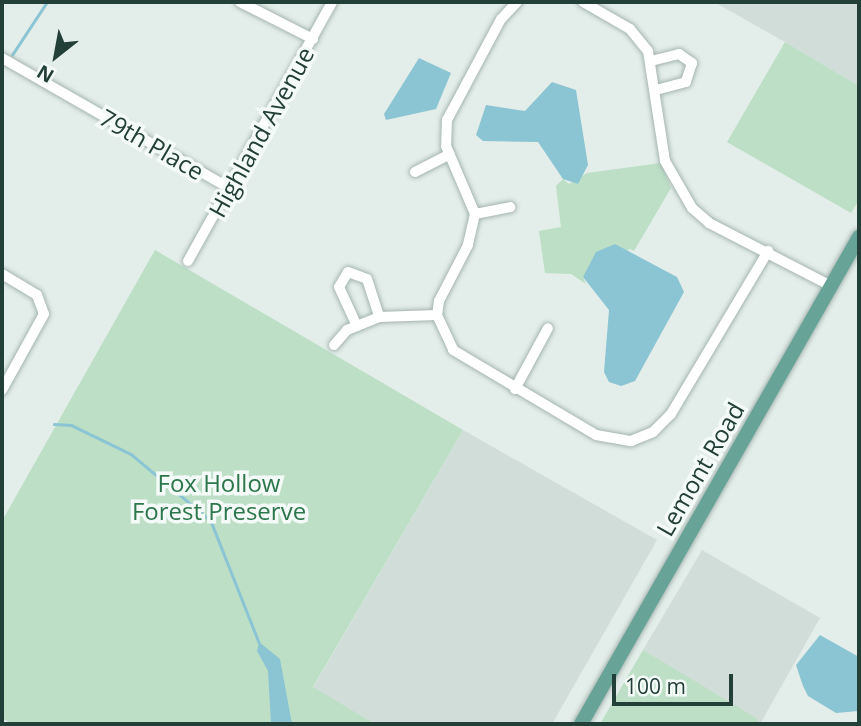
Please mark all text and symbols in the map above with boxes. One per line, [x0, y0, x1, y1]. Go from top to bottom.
north arrow [21, 21, 91, 91]
street label: Highland Avenue [202, 42, 320, 222]
text: N [32, 59, 59, 89]
street label: 79th Place [95, 103, 209, 185]
street label: Lemont Road [650, 397, 750, 541]
park label: Fox Hollow Forest Preserve [132, 469, 306, 525]
scale bar [616, 660, 737, 704]
text: 100 m [625, 672, 686, 700]

